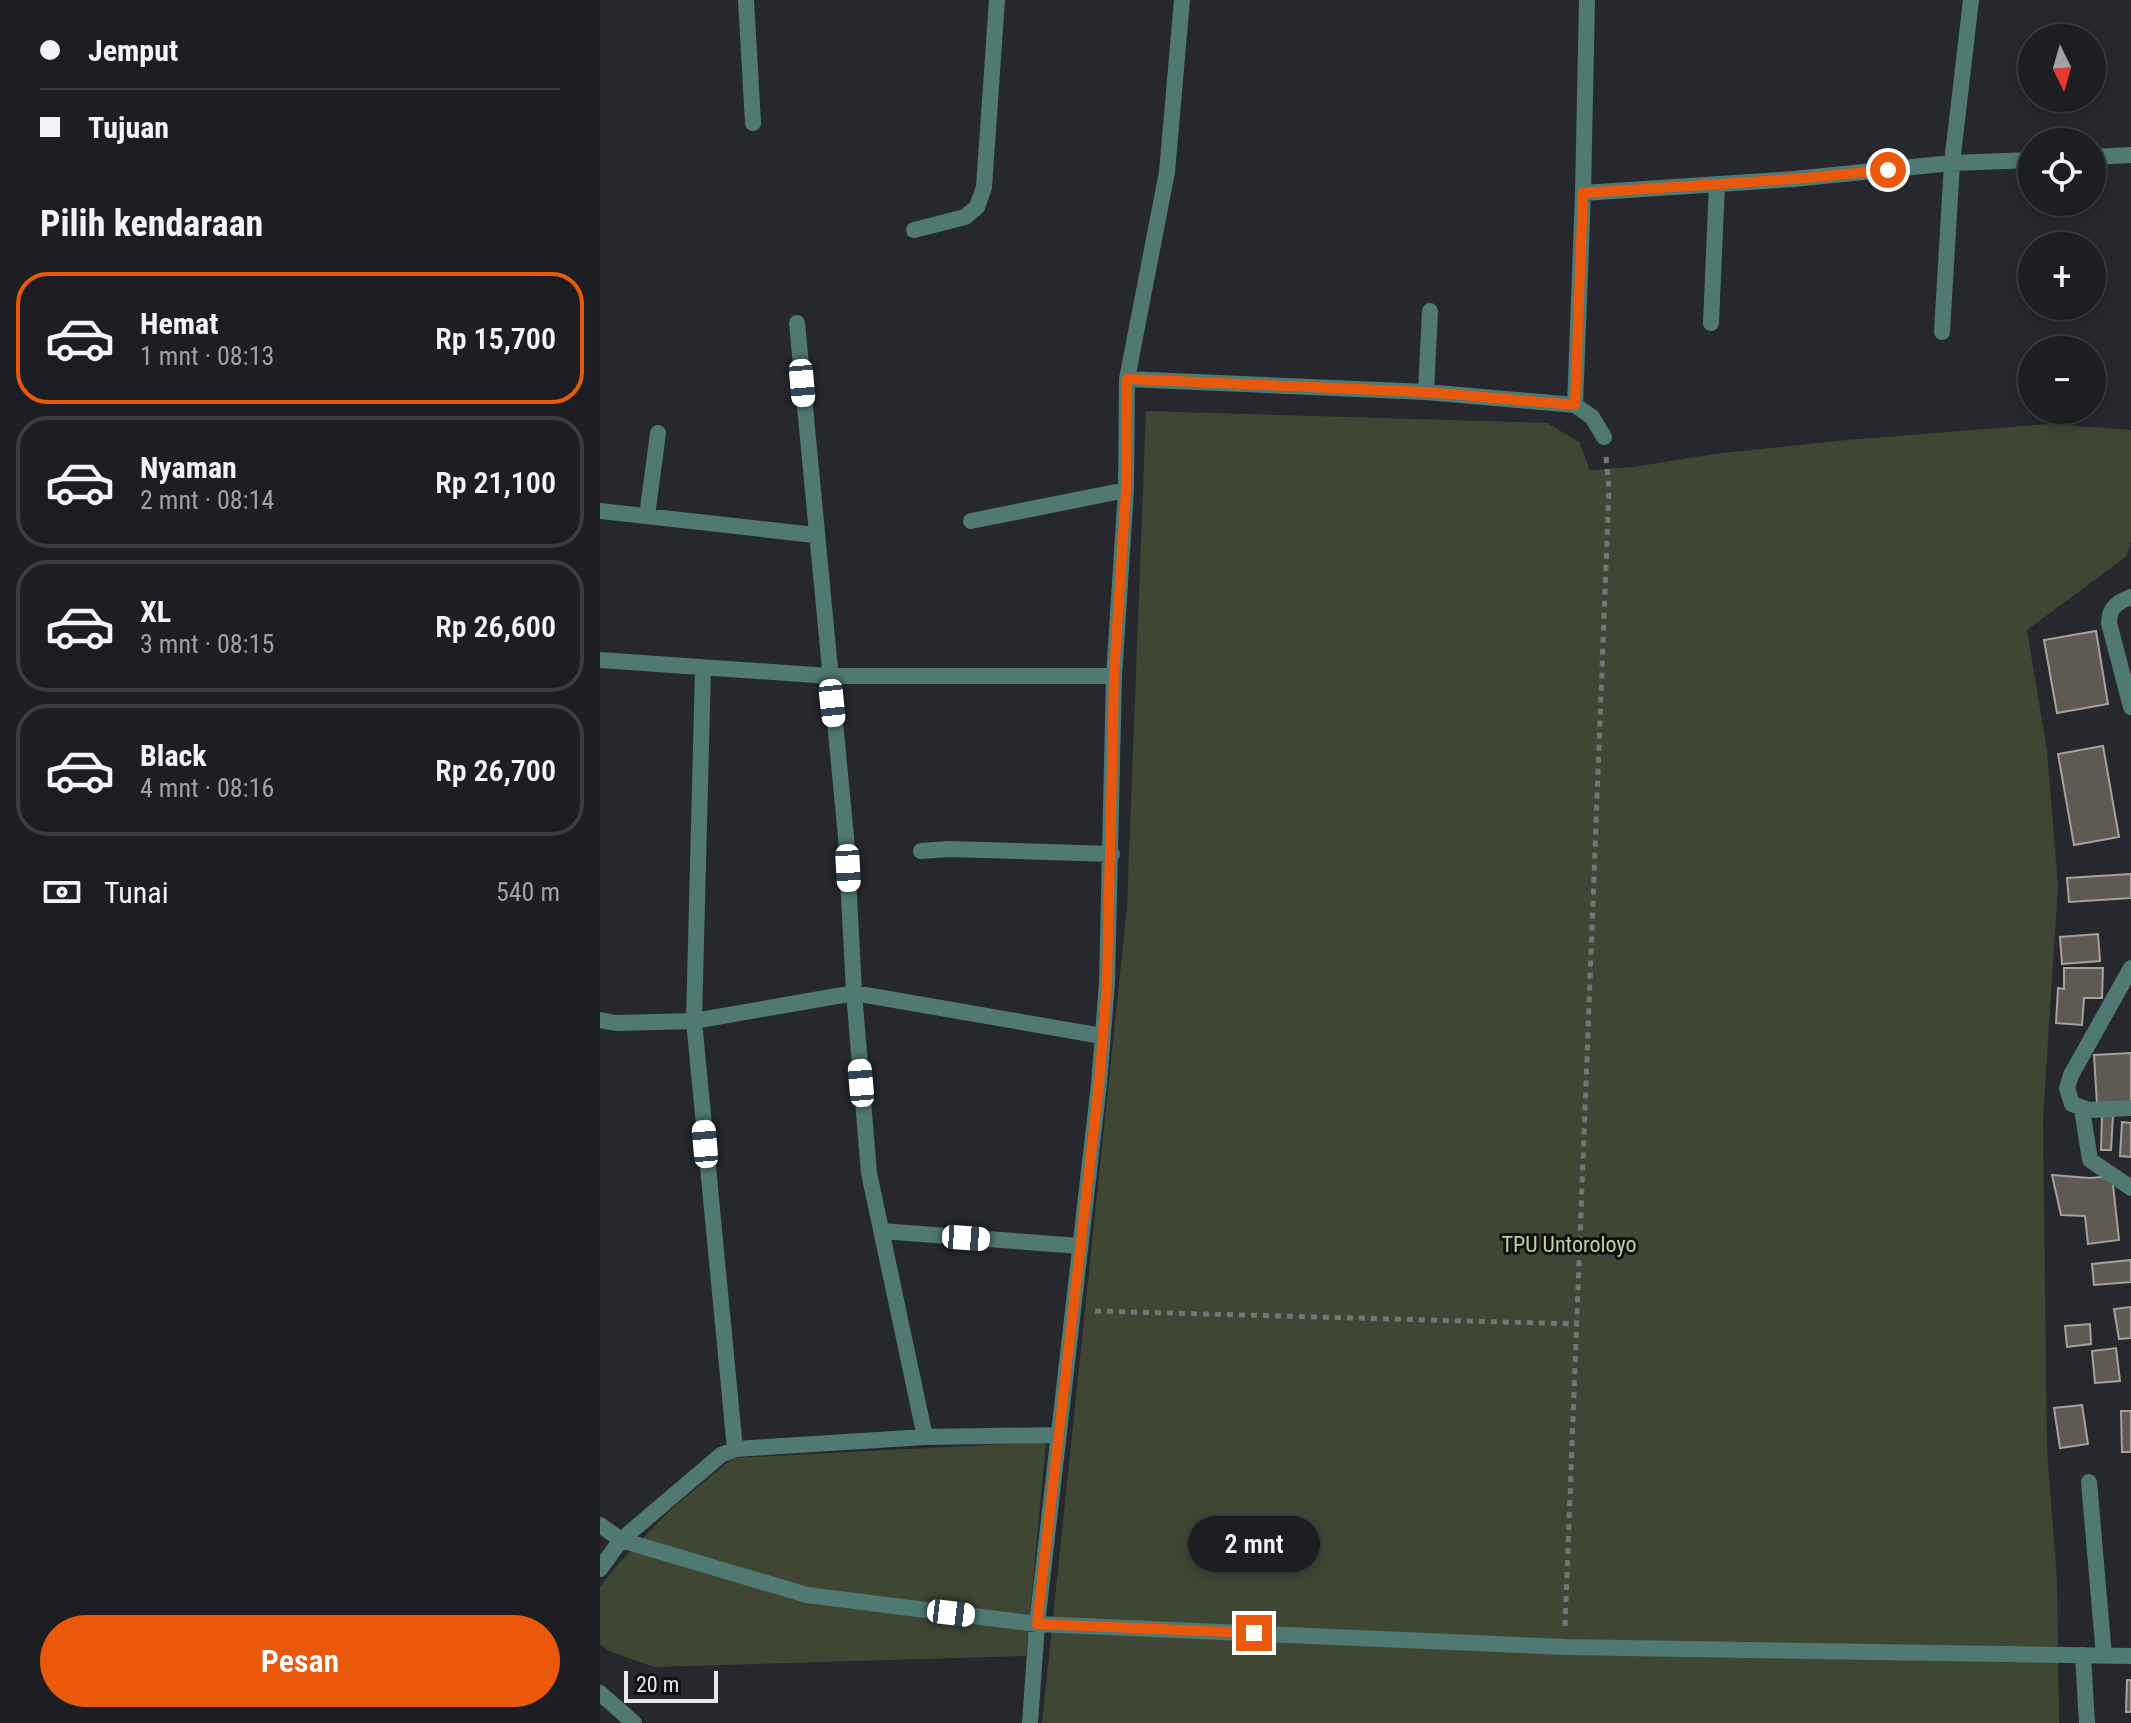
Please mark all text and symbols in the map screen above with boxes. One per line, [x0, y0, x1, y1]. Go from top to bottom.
north arrow [2018, 24, 2106, 112]
map controls [2018, 24, 2106, 424]
text: Jemput [88, 33, 178, 68]
text: Tujuan [88, 110, 169, 145]
button: locate [2018, 128, 2106, 216]
route start [1870, 152, 1906, 188]
text: Pilih kendaraan [40, 203, 263, 245]
button: + [2018, 232, 2106, 320]
icon: car [44, 302, 116, 374]
text: Hemat [140, 306, 218, 341]
text: Rp 15,700 [435, 321, 556, 356]
button: − [2018, 336, 2106, 424]
text: 1 mnt · 08:13 [140, 341, 274, 371]
car [788, 358, 816, 408]
icon: car [44, 446, 116, 518]
text: Nyaman [140, 450, 237, 485]
text: Rp 21,100 [435, 465, 556, 500]
text: 2 mnt · 08:14 [140, 485, 274, 515]
icon: car [44, 590, 116, 662]
text: XL [140, 594, 171, 629]
text: Rp 26,600 [435, 609, 556, 644]
text: 3 mnt · 08:15 [140, 629, 274, 659]
car [818, 678, 846, 728]
icon: car [44, 734, 116, 806]
text: Black [140, 738, 207, 773]
text: Rp 26,700 [435, 753, 556, 788]
text: 4 mnt · 08:16 [140, 773, 274, 803]
car [835, 843, 861, 893]
icon: cash [40, 870, 84, 914]
text: Tunai [104, 875, 169, 910]
text: 540 m [496, 877, 560, 907]
car [847, 1058, 875, 1108]
car [691, 1119, 719, 1169]
car [941, 1224, 991, 1252]
park label: TPU Untoroloyo [1502, 1232, 1636, 1257]
callout: 2 mnt [1188, 1517, 1320, 1573]
text: 2 mnt [1224, 1529, 1284, 1559]
car [926, 1598, 976, 1628]
button: Pesan [40, 1615, 560, 1707]
route end [1236, 1615, 1272, 1651]
scale bar [624, 1667, 718, 1703]
text: 20 m [636, 1672, 679, 1697]

